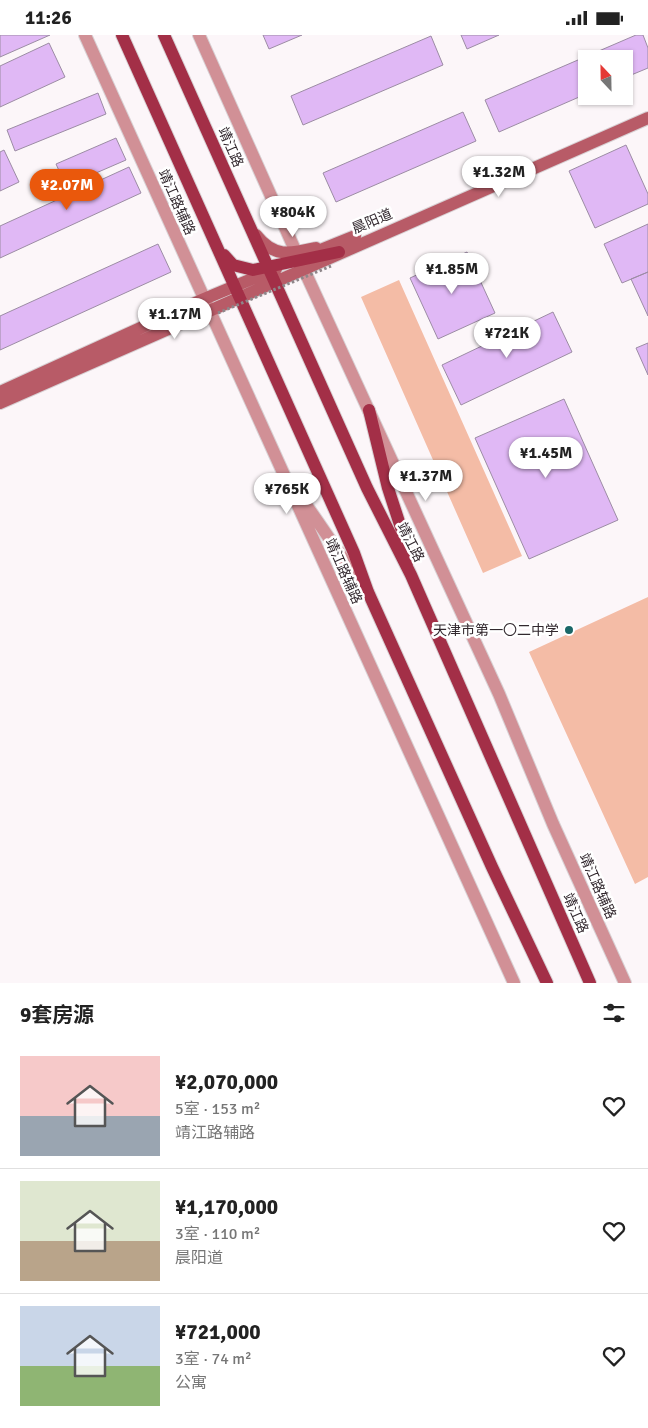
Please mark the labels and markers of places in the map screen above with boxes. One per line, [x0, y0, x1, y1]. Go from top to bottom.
pin: ¥1.32M [458, 155, 540, 198]
pin: ¥2.07M [26, 169, 108, 211]
pin: ¥804K [258, 195, 328, 238]
pin: ¥1.85M [411, 253, 493, 295]
pin: ¥1.17M [134, 297, 216, 340]
pin: ¥721K [472, 317, 542, 359]
pin: ¥1.45M [505, 437, 587, 479]
pin: ¥1.37M [385, 459, 467, 502]
pin: ¥765K [252, 473, 322, 515]
place label: 天津市第一〇二中学 [433, 622, 559, 639]
marker: 天津市第一〇二中学 [563, 624, 575, 636]

